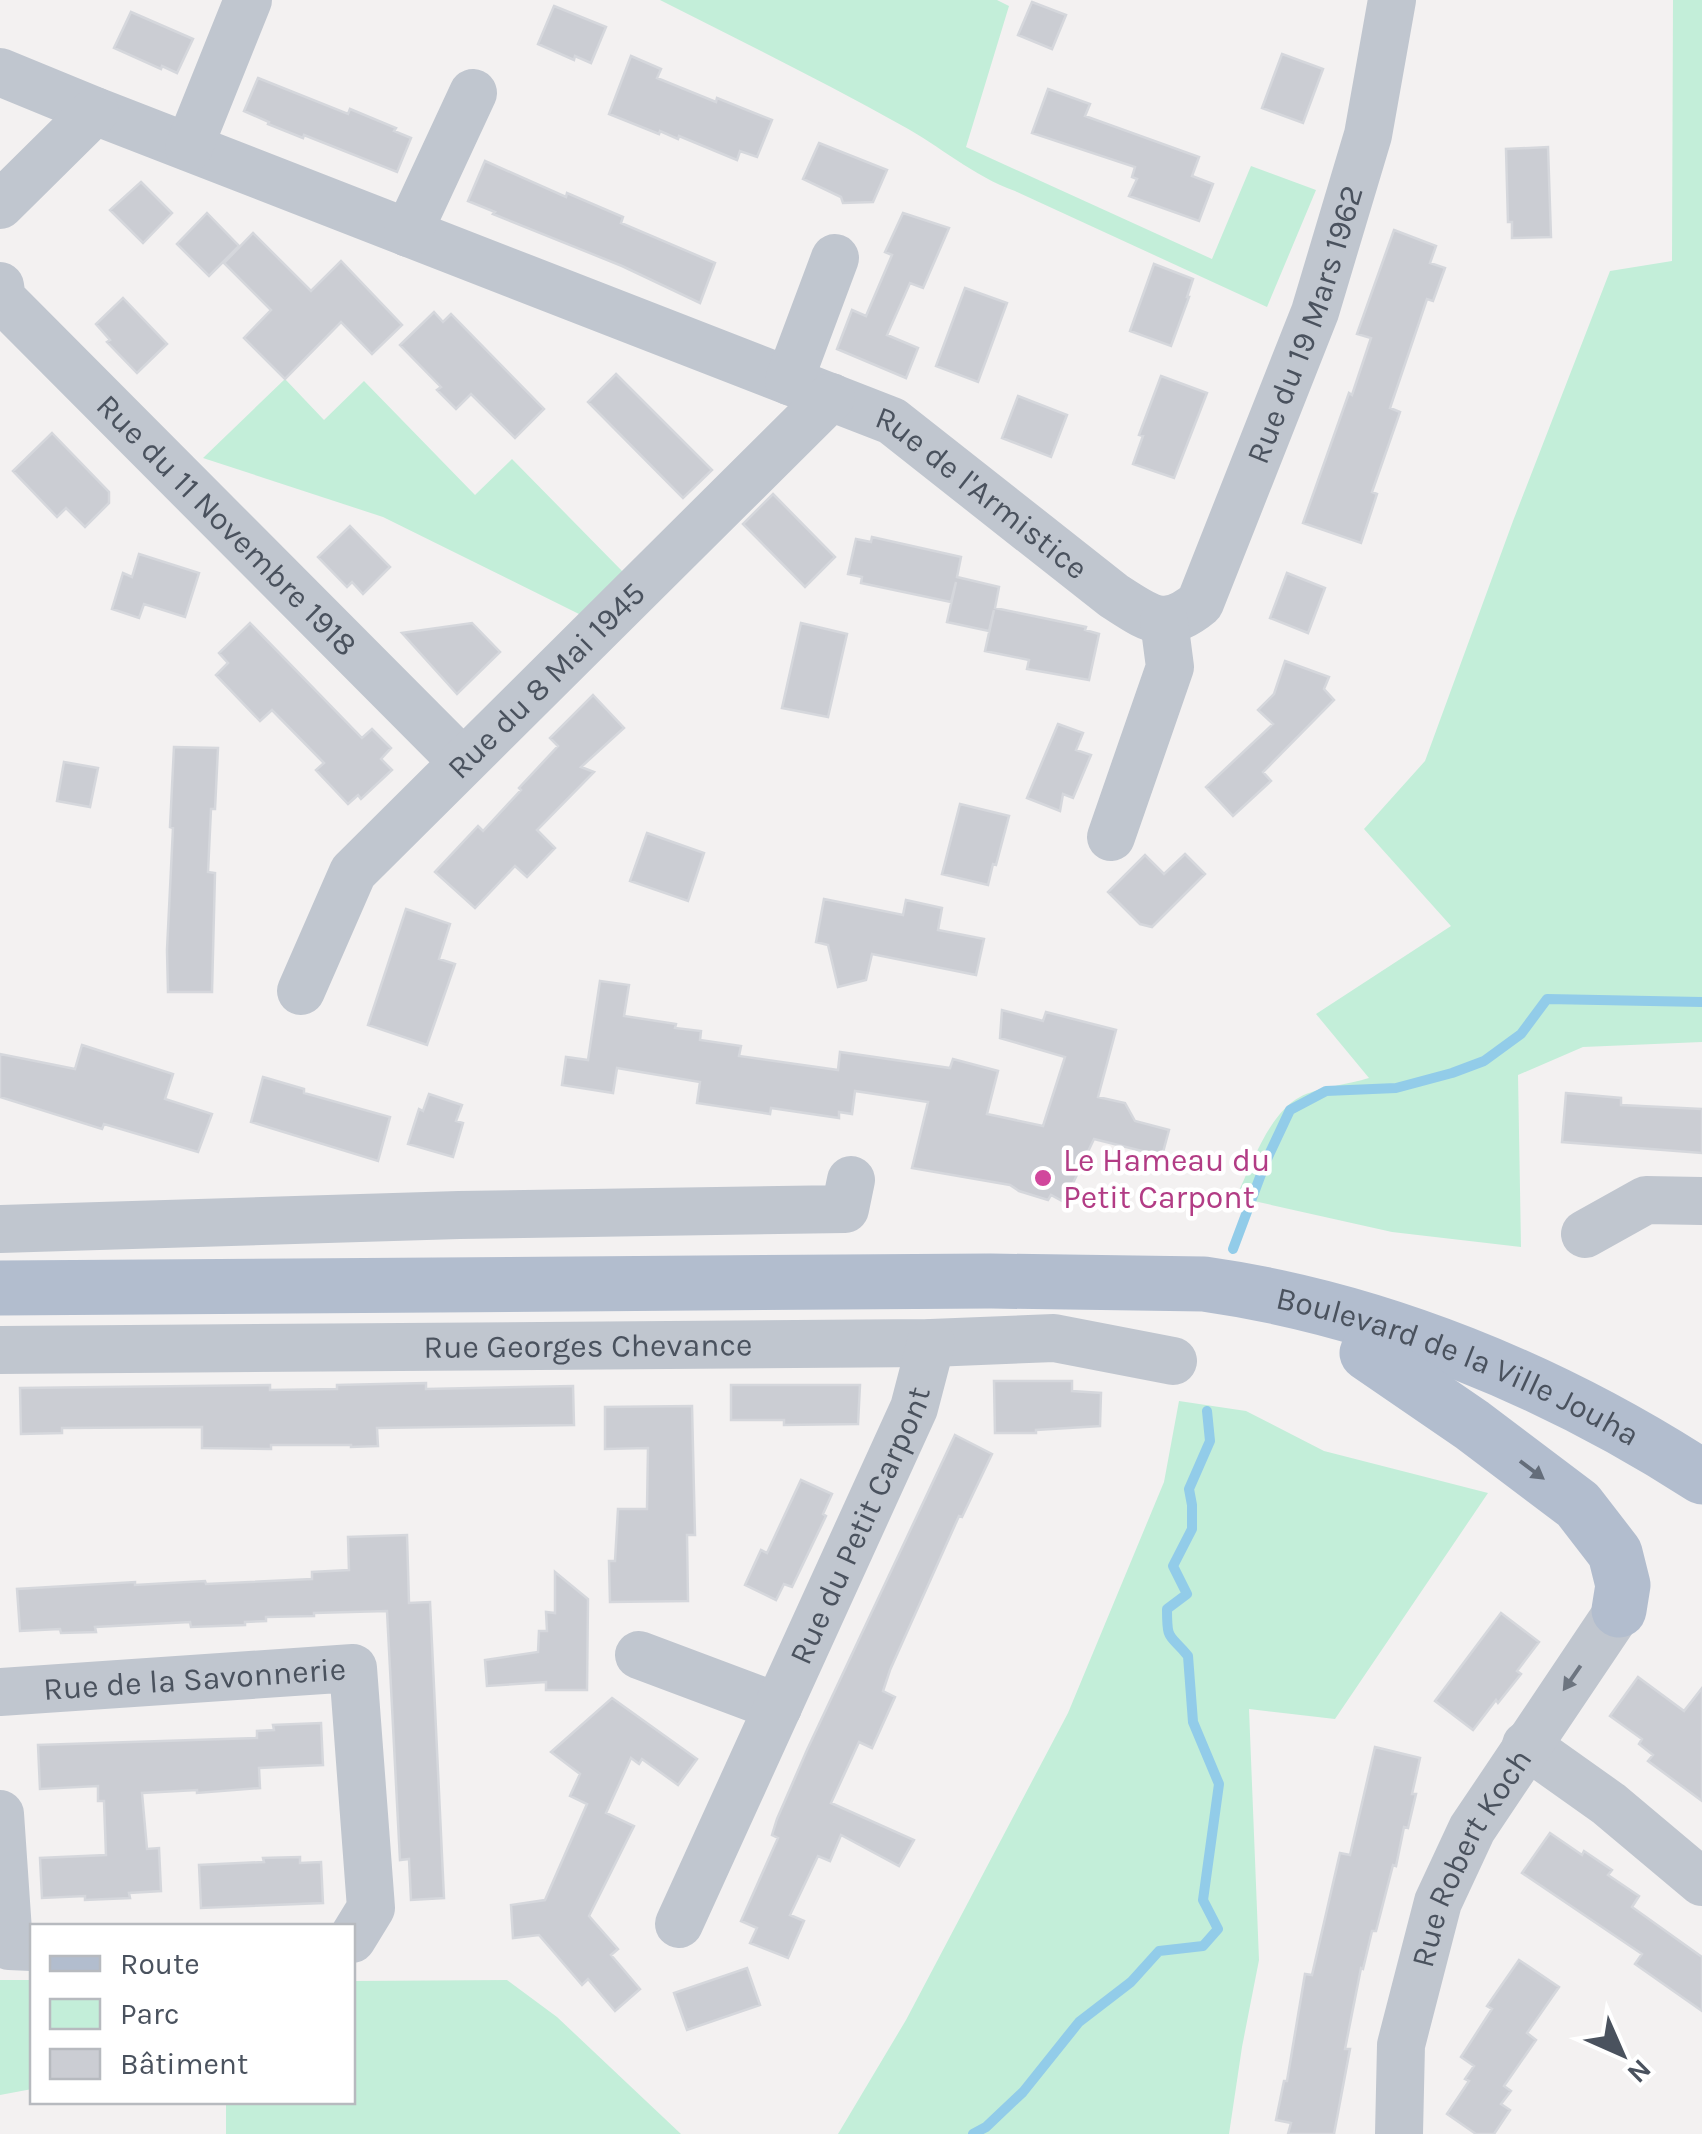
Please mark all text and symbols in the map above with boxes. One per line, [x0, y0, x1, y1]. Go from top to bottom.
street label: Rue du 19 Mars 1962 [1239, 181, 1370, 469]
street label: Rue du 11 Novembre 1918 [89, 387, 365, 663]
street label: Rue de l'Armistice [870, 398, 1095, 587]
street label: Rue du 8 Mai 1945 [440, 574, 652, 786]
place label: Le Hameau du Petit Carpont [1063, 1142, 1270, 1216]
marker: Le Hameau du Petit Carpont [1032, 1167, 1054, 1189]
street label: Boulevard de la Ville Jouha [1273, 1279, 1646, 1453]
street label: Rue Georges Chevance [423, 1326, 753, 1365]
street label: Rue du Petit Carpont [781, 1383, 937, 1670]
one-way arrow [1519, 1460, 1545, 1480]
street label: Rue de la Savonnerie [42, 1650, 347, 1708]
one-way arrow [1563, 1664, 1582, 1691]
street label: Rue Robert Koch [1403, 1742, 1539, 1971]
legend [30, 1924, 355, 2104]
text: Route [120, 1946, 200, 1982]
text: Parc [120, 1996, 179, 2032]
north arrow [1572, 2004, 1672, 2104]
text: Bâtiment [120, 2046, 248, 2082]
text: N [1621, 2053, 1658, 2090]

